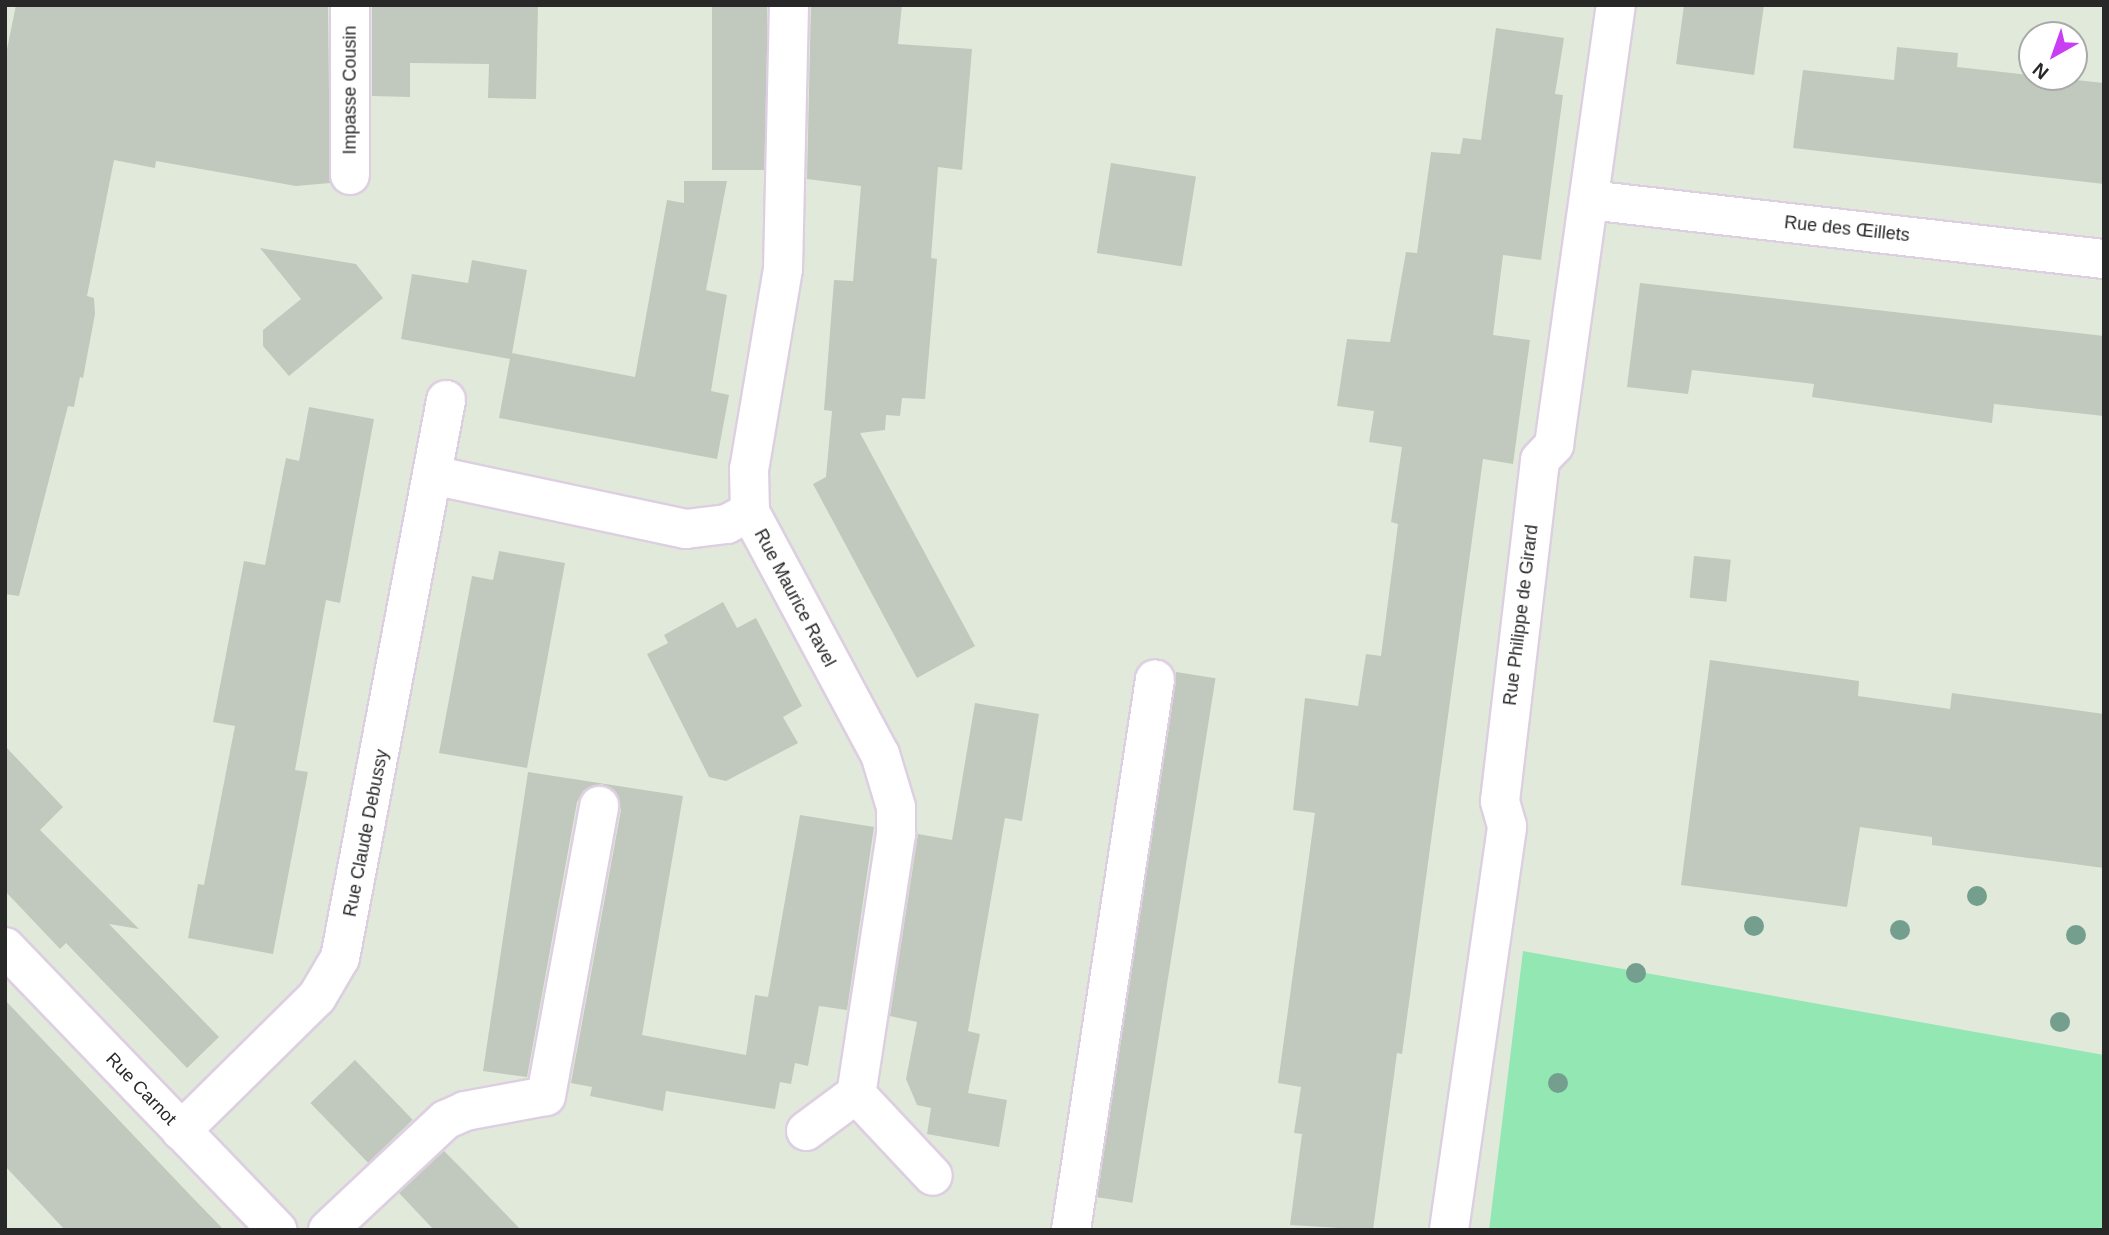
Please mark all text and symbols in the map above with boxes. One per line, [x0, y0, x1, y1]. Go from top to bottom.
north arrow [2018, 21, 2088, 91]
street label: Impasse Cousin [339, 25, 361, 155]
text: N [2028, 58, 2052, 83]
street label: Rue des Œillets [1783, 212, 1911, 246]
street label: Rue Philippe de Girard [1499, 523, 1543, 707]
street label: Rue Maurice Ravel [750, 525, 840, 671]
street label: Rue Claude Debussy [339, 747, 393, 919]
street label: Rue Carnot [101, 1048, 181, 1130]

